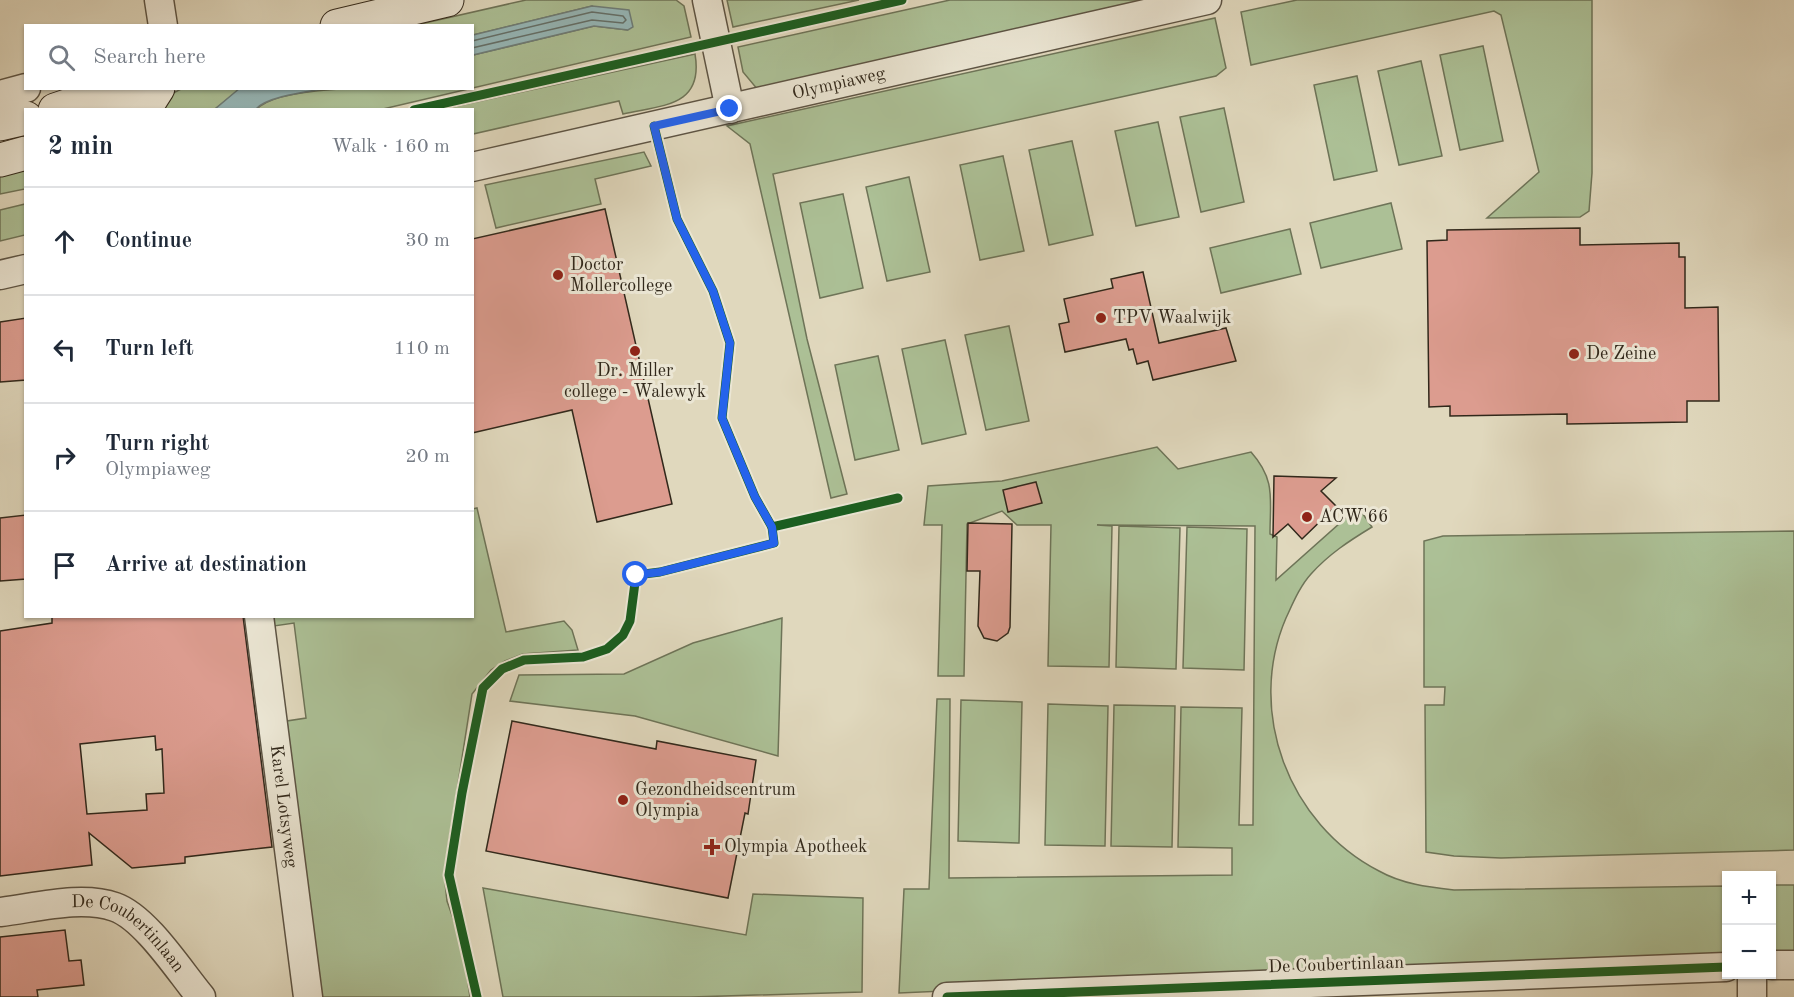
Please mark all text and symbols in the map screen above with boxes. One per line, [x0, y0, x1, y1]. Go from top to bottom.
search box [24, 24, 474, 90]
icon: search [45, 41, 78, 74]
text: Search here [93, 46, 206, 68]
street label: Olympiaweg [790, 64, 887, 103]
route end [716, 95, 742, 121]
text: 2 min [48, 134, 113, 160]
text: Walk · 160 m [331, 137, 450, 157]
icon: ahead [48, 225, 81, 258]
text: Continue [105, 230, 192, 252]
text: 30 m [405, 231, 450, 251]
place label: Doctor Mollercollege [570, 256, 672, 295]
marker: Doctor Mollercollege [551, 268, 565, 282]
place label: TPV Waalwijk [1113, 309, 1231, 327]
marker: TPV Waalwijk [1094, 311, 1108, 325]
icon: left [48, 333, 81, 366]
text: Turn left [105, 338, 194, 360]
text: 110 m [394, 339, 450, 359]
marker: Dr. Miller college - Walewyk [628, 344, 642, 358]
place label: De Zeine [1586, 345, 1656, 363]
marker: De Zeine [1567, 347, 1581, 361]
place label: Dr. Miller college - Walewyk [564, 362, 706, 401]
text: Turn right [105, 433, 209, 455]
icon: right [48, 441, 81, 474]
text: 20 m [405, 447, 450, 467]
text: Olympiaweg [105, 460, 211, 480]
place label: ACW'66 [1319, 508, 1388, 526]
marker: ACW'66 [1300, 510, 1314, 524]
icon: arrive [48, 549, 81, 582]
text: Arrive at destination [105, 554, 307, 576]
route start [622, 561, 648, 587]
street label: Karel Lotsyweg [267, 744, 300, 869]
place label: Gezondheidscentrum Olympia [635, 781, 796, 820]
marker: Gezondheidscentrum Olympia [616, 793, 630, 807]
place label: Olympia Apotheek [724, 838, 867, 856]
marker: Olympia Apotheek [705, 840, 719, 854]
map controls [1722, 871, 1776, 979]
button: + [1722, 871, 1776, 925]
street label: De Coubertinlaan [71, 893, 188, 976]
button: − [1722, 925, 1776, 979]
street label: De Coubertinlaan [1268, 954, 1405, 976]

